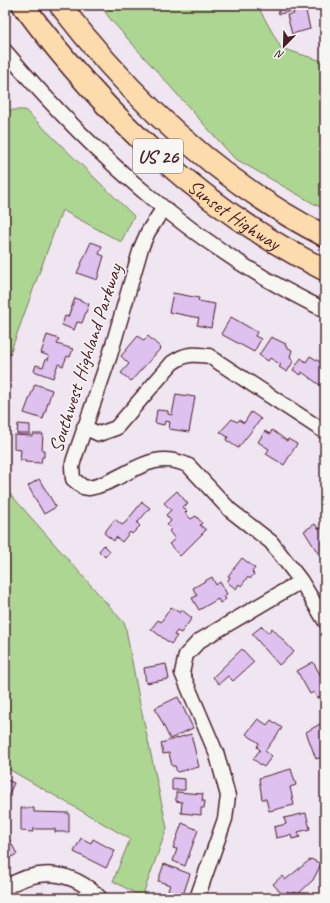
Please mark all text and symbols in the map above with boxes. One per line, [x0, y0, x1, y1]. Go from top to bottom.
north arrow [264, 26, 304, 66]
text: N [272, 47, 286, 63]
road number: US 26 [133, 139, 183, 173]
street label: Sunset Highway [182, 174, 287, 257]
street label: Southwest Highland Parkway [43, 260, 128, 455]

